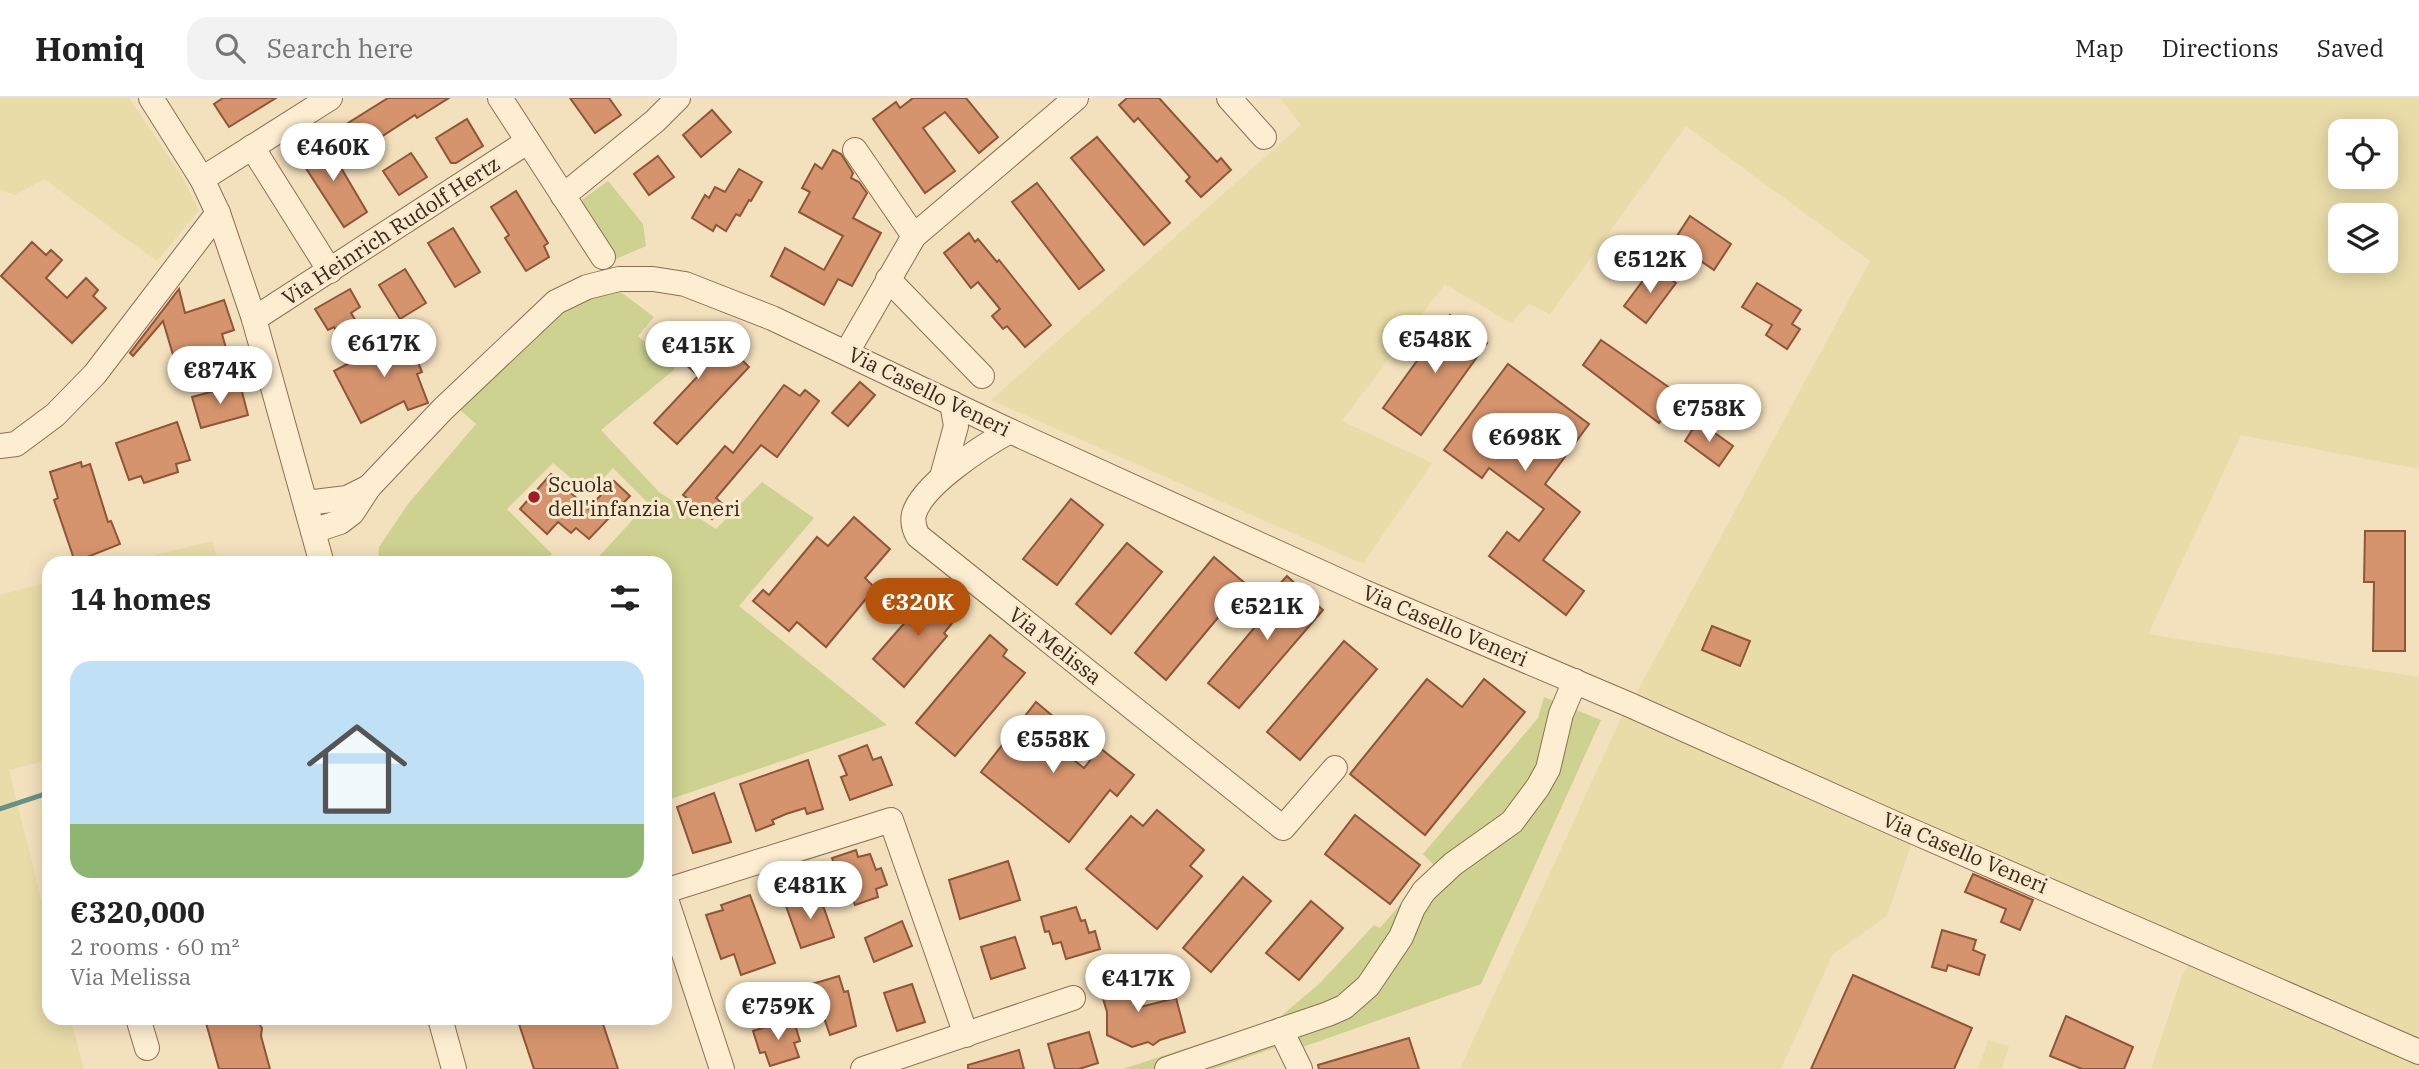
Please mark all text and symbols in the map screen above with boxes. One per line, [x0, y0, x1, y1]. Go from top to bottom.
search box [187, 17, 677, 80]
text: Homiq [35, 27, 145, 70]
icon: search [211, 29, 249, 67]
text: Search here [267, 31, 413, 65]
text: Map [2075, 32, 2124, 64]
text: Directions [2162, 32, 2279, 64]
text: Saved [2317, 32, 2384, 64]
map controls [2328, 119, 2398, 273]
button: locate [2328, 119, 2398, 189]
pin: €460K [284, 123, 382, 183]
text: €460K [296, 131, 370, 161]
street label: Via Heinrich Rudolf Hertz [276, 149, 505, 311]
button: layers [2328, 203, 2398, 273]
pin: €512K [1601, 236, 1699, 295]
text: €512K [1613, 243, 1687, 273]
pin: €548K [1386, 316, 1484, 375]
pin: €617K [335, 320, 433, 379]
pin: €415K [649, 322, 747, 381]
text: €548K [1398, 323, 1472, 353]
text: €617K [347, 327, 421, 357]
text: €415K [661, 329, 735, 359]
street label: Via Casello Veneri [844, 340, 1015, 442]
pin: €874K [171, 346, 269, 406]
text: €874K [183, 354, 257, 384]
pin: €758K [1660, 384, 1758, 444]
text: €758K [1672, 392, 1746, 422]
pin: €698K [1476, 414, 1574, 473]
text: €698K [1488, 421, 1562, 451]
place label: Scuola dell'infanzia Veneri [548, 470, 740, 522]
marker: Scuola dell'infanzia Veneri [526, 489, 542, 505]
pin: €320K [869, 578, 967, 638]
street label: Via Casello Veneri [1359, 578, 1532, 673]
text: 14 homes [70, 579, 211, 618]
icon: filters [606, 579, 644, 617]
pin: €521K [1218, 582, 1316, 642]
text: €320K [881, 586, 955, 616]
text: €521K [1230, 590, 1304, 620]
street label: Via Melissa [1003, 600, 1108, 690]
icon: home [294, 706, 420, 832]
pin: €558K [1004, 716, 1102, 775]
text: €558K [1016, 723, 1090, 753]
street label: Via Casello Veneri [1879, 805, 2052, 900]
pin: €481K [761, 862, 859, 921]
text: €481K [773, 869, 847, 899]
text: €320,000 [70, 892, 205, 931]
text: 2 rooms · 60 m² [70, 931, 240, 961]
pin: €417K [1089, 954, 1187, 1014]
text: Via Melissa [70, 961, 191, 991]
text: €417K [1101, 962, 1175, 992]
pin: €759K [729, 982, 827, 1042]
text: €759K [741, 990, 815, 1020]

